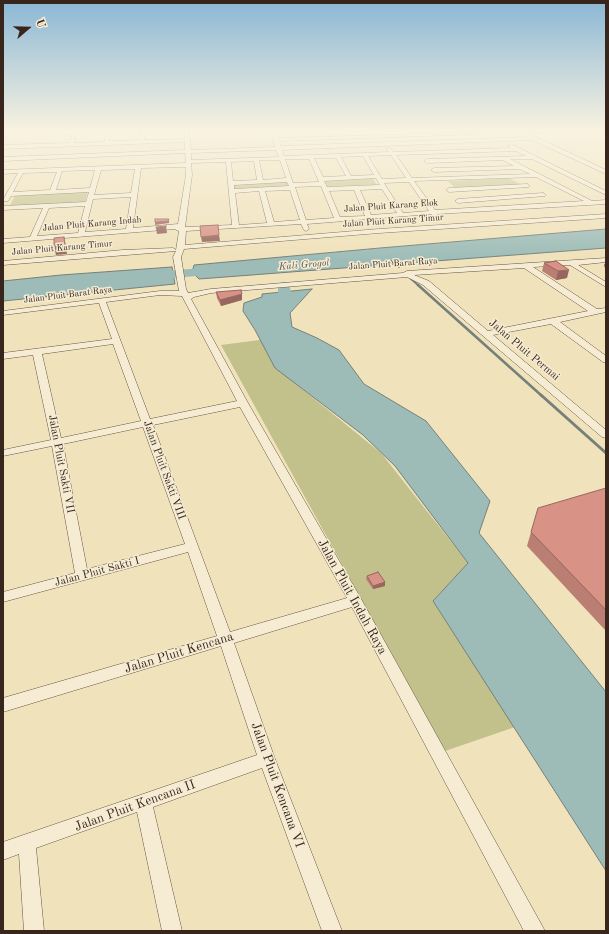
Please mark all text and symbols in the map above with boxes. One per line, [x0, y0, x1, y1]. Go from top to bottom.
north arrow [8, 8, 48, 48]
text: U [33, 18, 46, 30]
street label: Jalan Pluit Karang Elok [344, 197, 438, 215]
street label: Jalan Pluit Karang Timur [342, 212, 444, 230]
street label: Jalan Pluit Karang Indah [42, 214, 142, 234]
street label: Jalan Pluit Karang Timur [11, 238, 113, 258]
street label: Jalan Pluit Barat Raya [348, 256, 438, 272]
water label: Kali Grogol [278, 257, 330, 273]
street label: Jalan Pluit Barat Raya [23, 284, 113, 306]
street label: Jalan Pluit Permai [486, 316, 562, 384]
street label: Jalan Pluit Sakti VII [45, 414, 77, 514]
street label: Jalan Pluit Sakti VIII [140, 419, 188, 521]
street label: Jalan Pluit Indah Raya [314, 537, 390, 657]
street label: Jalan Pluit Sakti I [53, 554, 141, 590]
street label: Jalan Pluit Kencana [123, 629, 235, 677]
street label: Jalan Pluit Kencana VI [247, 720, 307, 850]
street label: Jalan Pluit Kencana II [73, 777, 197, 835]

